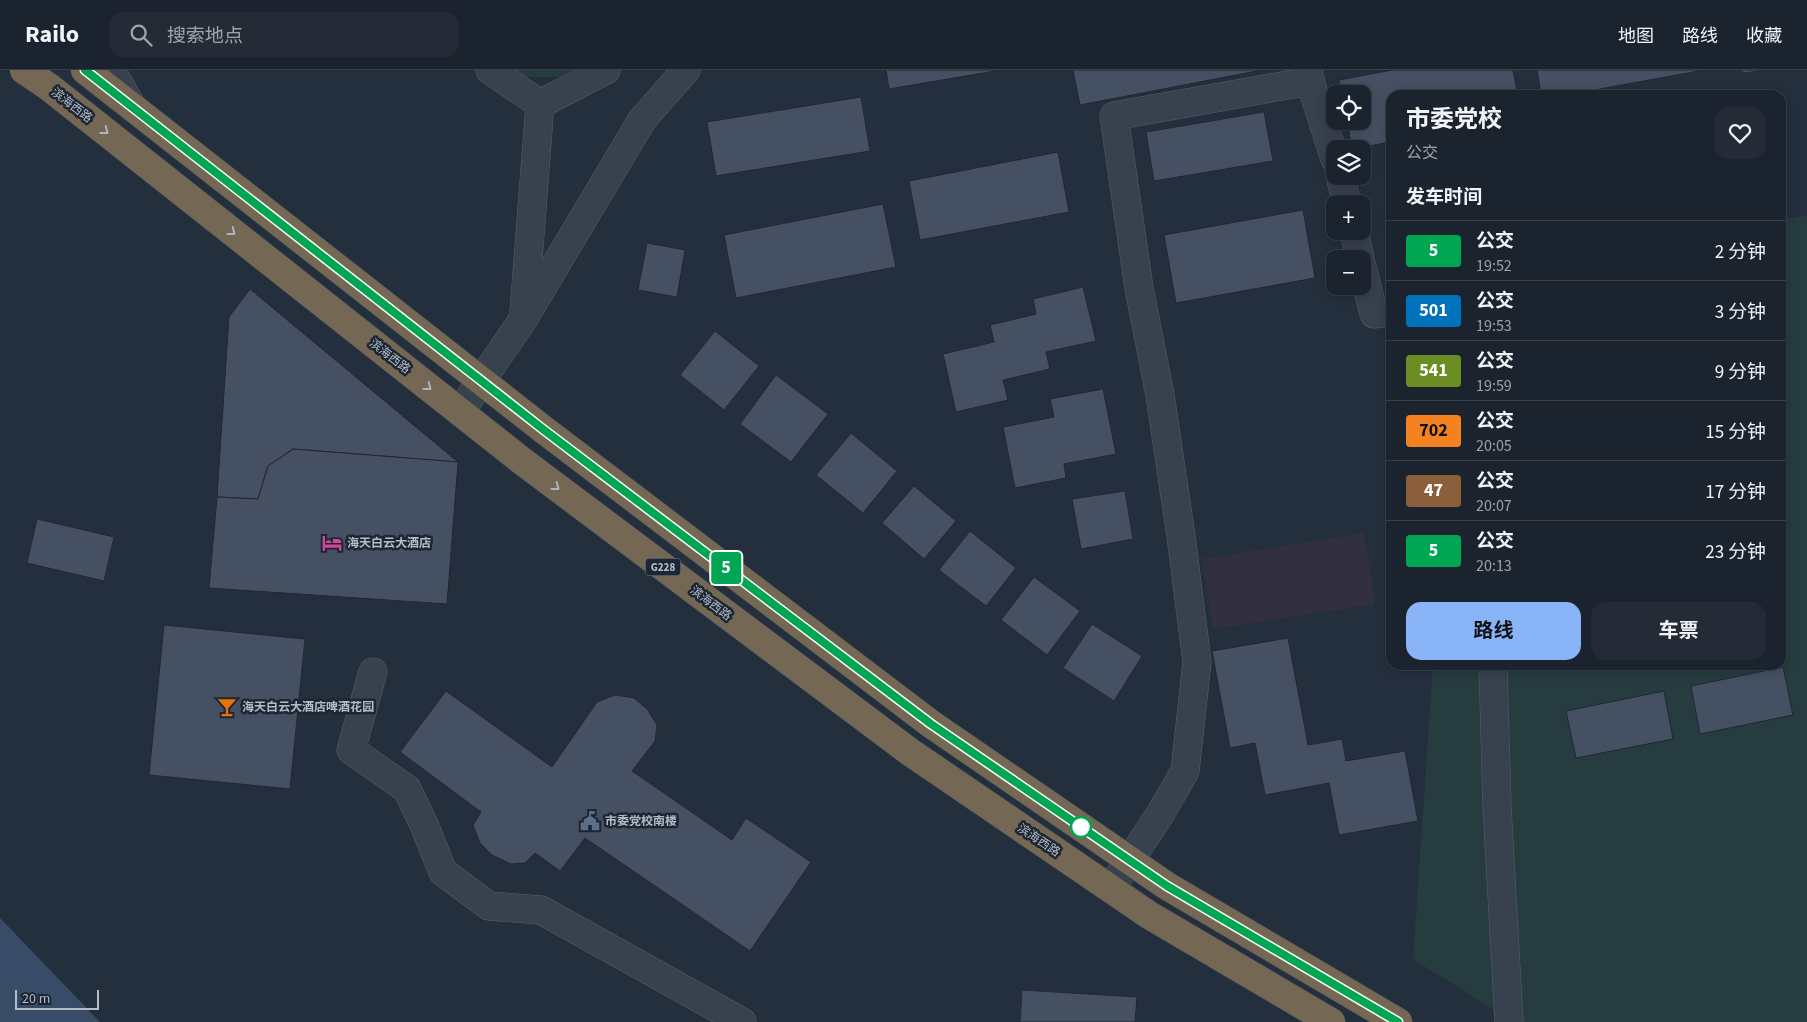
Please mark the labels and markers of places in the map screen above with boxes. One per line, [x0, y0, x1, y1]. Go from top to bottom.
hotel icon: 海天白云大酒店 [321, 532, 343, 554]
place label: 海天白云大酒店 [347, 535, 431, 552]
bar icon: 海天白云大酒店啤酒花园 [216, 696, 238, 718]
place label: 海天白云大酒店啤酒花园 [242, 699, 374, 716]
public building icon: 市委党校南楼 [579, 810, 601, 832]
place label: 市委党校南楼 [605, 813, 677, 830]
unlabelled marker [1070, 816, 1092, 838]

